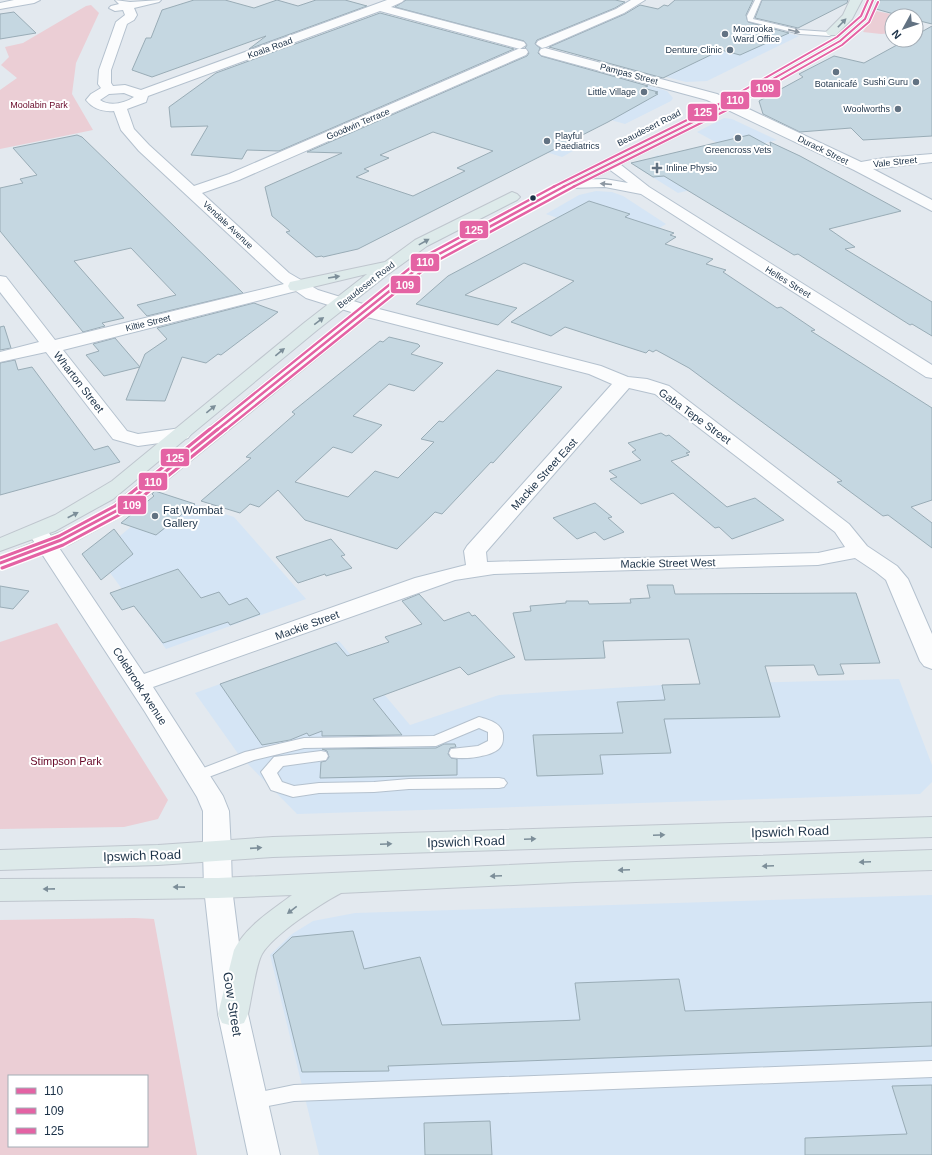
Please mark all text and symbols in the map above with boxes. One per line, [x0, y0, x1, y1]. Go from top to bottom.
north arrow [884, 8, 924, 48]
one-way arrow [837, 18, 847, 28]
place label: Moorooka Ward Office [733, 24, 780, 44]
text: N [889, 27, 903, 41]
one-way arrow [788, 28, 800, 34]
marker: Moorooka Ward Office [720, 29, 730, 39]
street label: Koala Road [246, 35, 294, 61]
place label: Denture Clinic [665, 45, 722, 55]
marker: Denture Clinic [725, 45, 735, 55]
street label: Pampas Street [599, 61, 660, 87]
marker: Botanicafé [831, 67, 841, 77]
place label: Sushi Guru [863, 77, 908, 87]
marker: Sushi Guru [911, 77, 921, 87]
line badge: 109 [750, 79, 781, 98]
place label: Botanicafé [815, 79, 857, 89]
text: 109 [756, 82, 774, 94]
place label: Little Village [588, 87, 636, 97]
marker: Little Village [639, 87, 649, 97]
line badge: 110 [720, 91, 750, 110]
text: 110 [726, 94, 744, 106]
park label: Moolabin Park [10, 100, 68, 110]
line badge: 125 [687, 103, 718, 122]
place label: Woolworths [843, 104, 890, 114]
marker: Woolworths [893, 104, 903, 114]
street label: Goodwin Terrace [325, 106, 391, 142]
text: 125 [694, 106, 712, 118]
street label: Beaudesert Road [616, 108, 682, 148]
place label: Playful Paediatrics [555, 131, 600, 151]
marker: Greencross Vets [733, 133, 743, 143]
street label: Durack Street [796, 133, 850, 167]
marker: Playful Paediatrics [542, 136, 552, 146]
place label: Greencross Vets [705, 145, 772, 155]
street label: Vale Street [873, 155, 918, 169]
marker: Inline Physio [651, 162, 663, 174]
place label: Inline Physio [666, 163, 717, 173]
one-way arrow [600, 180, 612, 187]
unlabelled marker [528, 193, 538, 203]
street label: Vendale Avenue [201, 199, 255, 251]
line badge: 125 [459, 220, 489, 239]
text: 125 [465, 224, 483, 236]
one-way arrow [418, 239, 430, 245]
line badge: 110 [410, 253, 440, 272]
text: 110 [416, 256, 434, 268]
street label: Beaudesert Road [335, 259, 397, 311]
street label: Helles Street [763, 264, 813, 300]
one-way arrow [328, 274, 340, 280]
line badge: 109 [390, 275, 421, 294]
text: 109 [396, 279, 414, 291]
street label: Kiltie Street [124, 312, 172, 333]
one-way arrow [313, 317, 324, 325]
one-way arrow [275, 348, 286, 357]
street label: Wharton Street [51, 349, 107, 415]
street label: Gaba Tepe Street [657, 386, 733, 446]
one-way arrow [205, 405, 216, 413]
street label: Mackie Street East [509, 436, 579, 512]
line badge: 125 [160, 448, 190, 467]
text: 125 [166, 452, 184, 464]
line badge: 110 [138, 472, 168, 491]
text: 110 [144, 476, 162, 488]
line badge: 109 [117, 495, 147, 515]
text: 109 [123, 499, 141, 511]
place label: Fat Wombat Gallery [163, 504, 223, 529]
one-way arrow [67, 511, 79, 518]
marker: Fat Wombat Gallery [150, 511, 160, 521]
street label: Mackie Street West [620, 556, 716, 570]
street label: Mackie Street [273, 608, 341, 642]
street label: Colebrook Avenue [111, 645, 169, 727]
park label: Stimpson Park [30, 755, 102, 767]
street label: Ipswich Road [751, 823, 829, 840]
one-way arrow [653, 832, 665, 839]
street label: Ipswich Road [427, 833, 505, 850]
one-way arrow [524, 836, 537, 842]
one-way arrow [380, 840, 392, 847]
one-way arrow [250, 845, 262, 852]
street label: Ipswich Road [103, 847, 181, 864]
one-way arrow [858, 859, 871, 865]
one-way arrow [762, 862, 774, 869]
one-way arrow [618, 867, 630, 874]
one-way arrow [490, 872, 502, 879]
one-way arrow [172, 884, 185, 890]
one-way arrow [42, 886, 55, 892]
one-way arrow [286, 906, 297, 915]
street label: Gow Street [220, 971, 245, 1038]
legend [8, 1075, 148, 1147]
text: 110 [44, 1084, 63, 1098]
text: 109 [44, 1104, 64, 1118]
text: 125 [44, 1124, 64, 1138]

